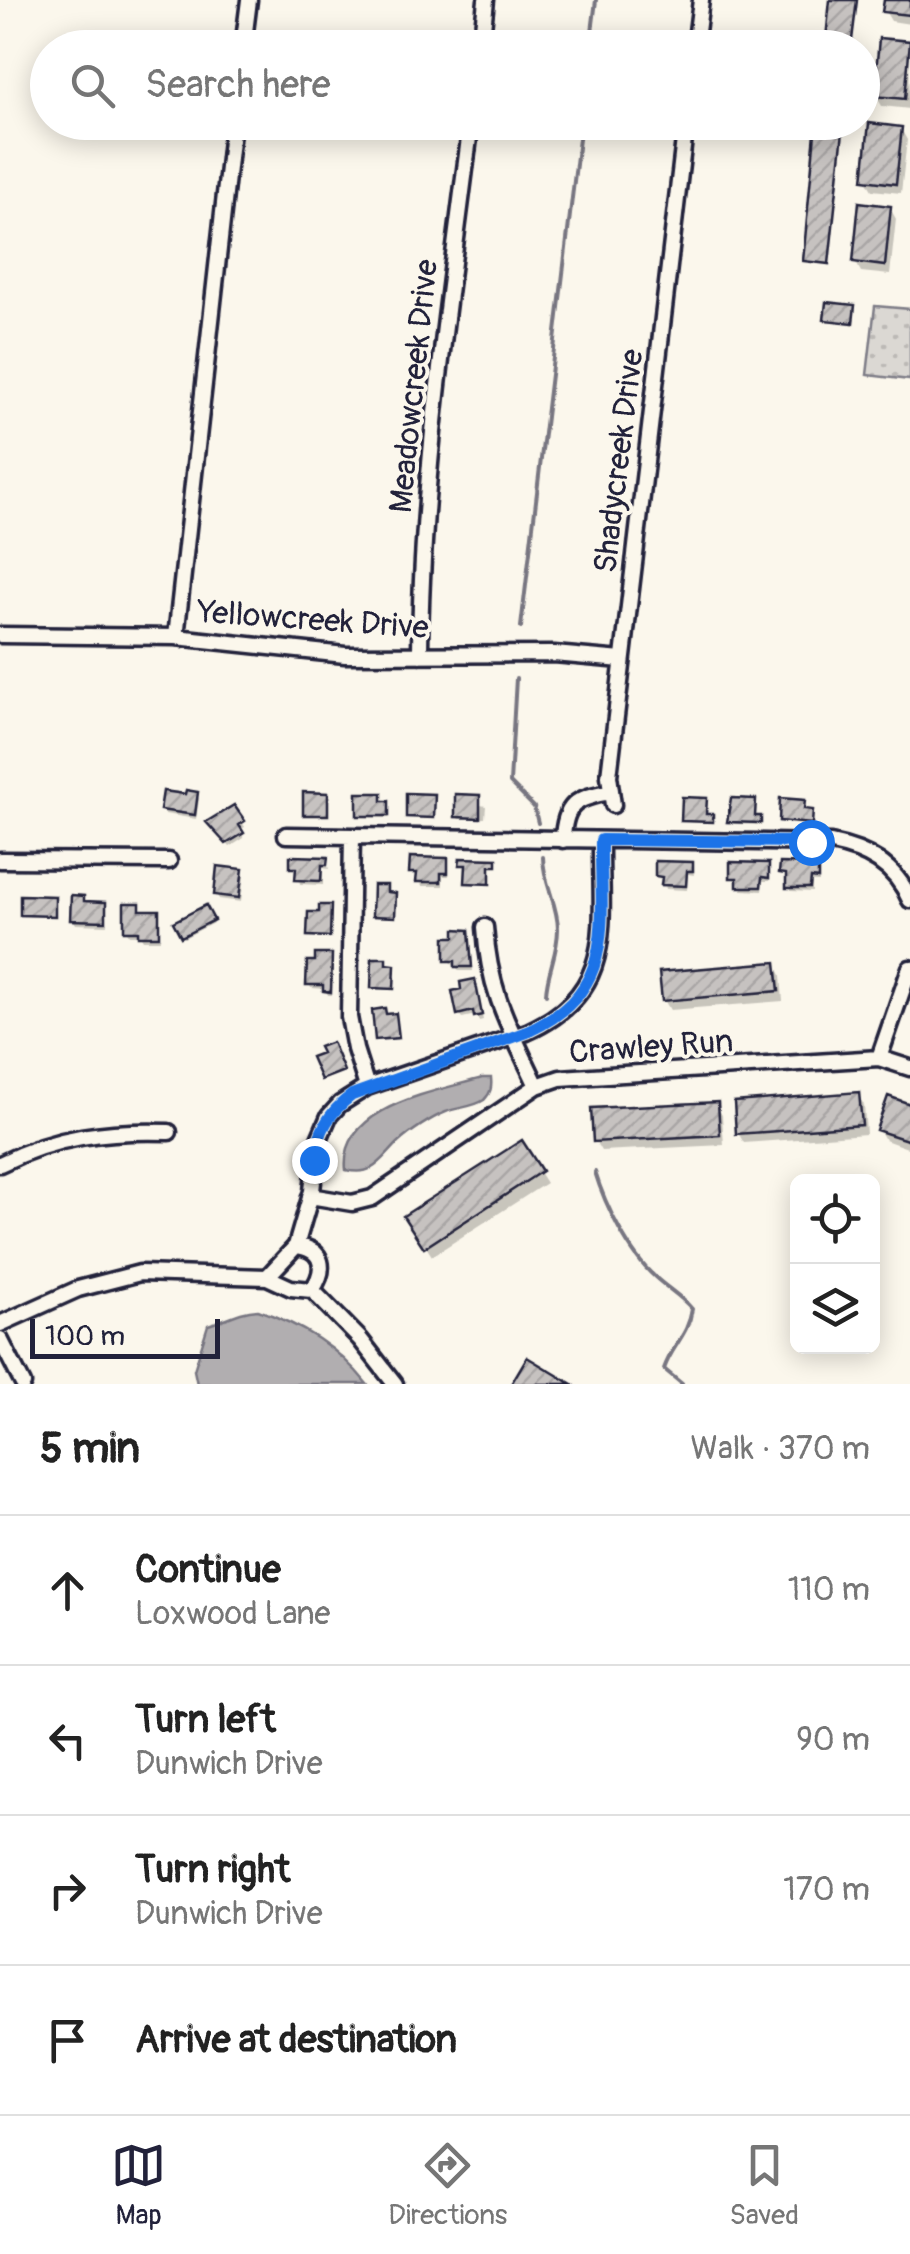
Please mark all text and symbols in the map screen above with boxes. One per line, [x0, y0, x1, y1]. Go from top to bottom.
search box [30, 30, 880, 140]
icon: search [65, 58, 120, 113]
text: Search here [145, 61, 331, 109]
street label: Meadowcreek Drive [381, 257, 447, 515]
street label: Shadycreek Drive [585, 347, 653, 575]
street label: Yellowcreek Drive [195, 592, 430, 648]
route start [789, 820, 835, 866]
street label: Crawley Run [568, 1021, 734, 1073]
route end [292, 1138, 338, 1184]
map controls [790, 1174, 880, 1354]
button: locate [790, 1174, 880, 1264]
button: layers [790, 1264, 880, 1354]
scale bar [30, 1314, 220, 1358]
text: 100 m [45, 1319, 125, 1354]
text: 5 min [40, 1423, 140, 1475]
text: Walk · 370 m [691, 1429, 870, 1469]
text: Continue [135, 1546, 281, 1594]
icon: ahead [40, 1563, 95, 1618]
text: 110 m [788, 1570, 870, 1610]
text: Loxwood Lane [135, 1594, 330, 1634]
text: Turn left [135, 1696, 276, 1744]
icon: left [40, 1713, 95, 1768]
text: 90 m [796, 1720, 870, 1760]
text: Dunwich Drive [135, 1744, 323, 1784]
text: Turn right [135, 1846, 290, 1894]
icon: right [40, 1863, 95, 1918]
text: 170 m [783, 1870, 870, 1910]
text: Dunwich Drive [135, 1894, 323, 1934]
icon: arrive [40, 2013, 95, 2068]
text: Arrive at destination [135, 2016, 457, 2064]
tab: Map [111, 2138, 166, 2233]
tab: Directions [388, 2138, 507, 2233]
tab: Saved [729, 2138, 799, 2233]

